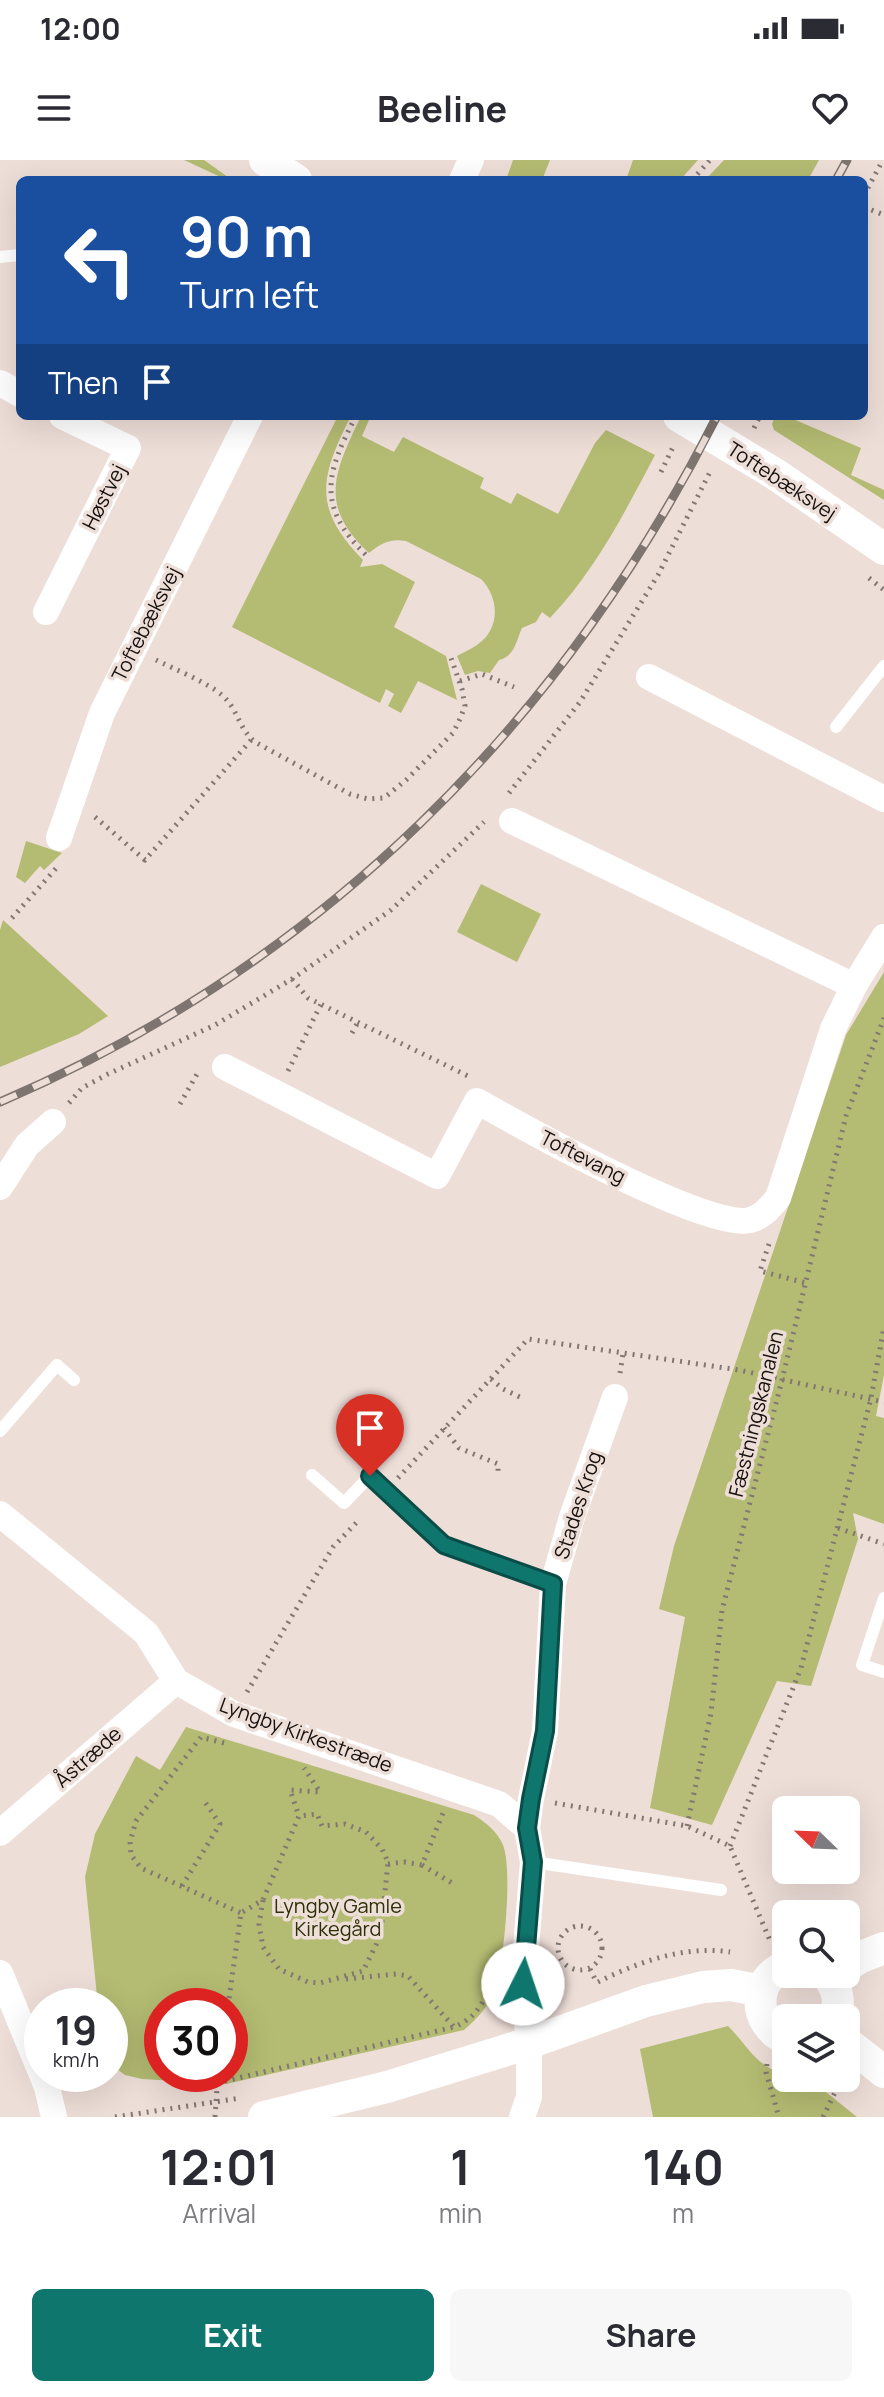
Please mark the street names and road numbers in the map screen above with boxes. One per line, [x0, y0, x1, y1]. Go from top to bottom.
street label: Toftebæksvej [722, 435, 842, 526]
street label: Høstvej [76, 459, 132, 534]
street label: Toftebæksvej [105, 562, 186, 686]
street label: Toftevang [536, 1124, 631, 1190]
street label: Fæstningskanalen [722, 1328, 789, 1499]
street label: Stades Krog [547, 1447, 608, 1562]
street label: Lyngby Kirkestræde [216, 1691, 396, 1778]
street label: Åstræde [48, 1720, 127, 1793]

